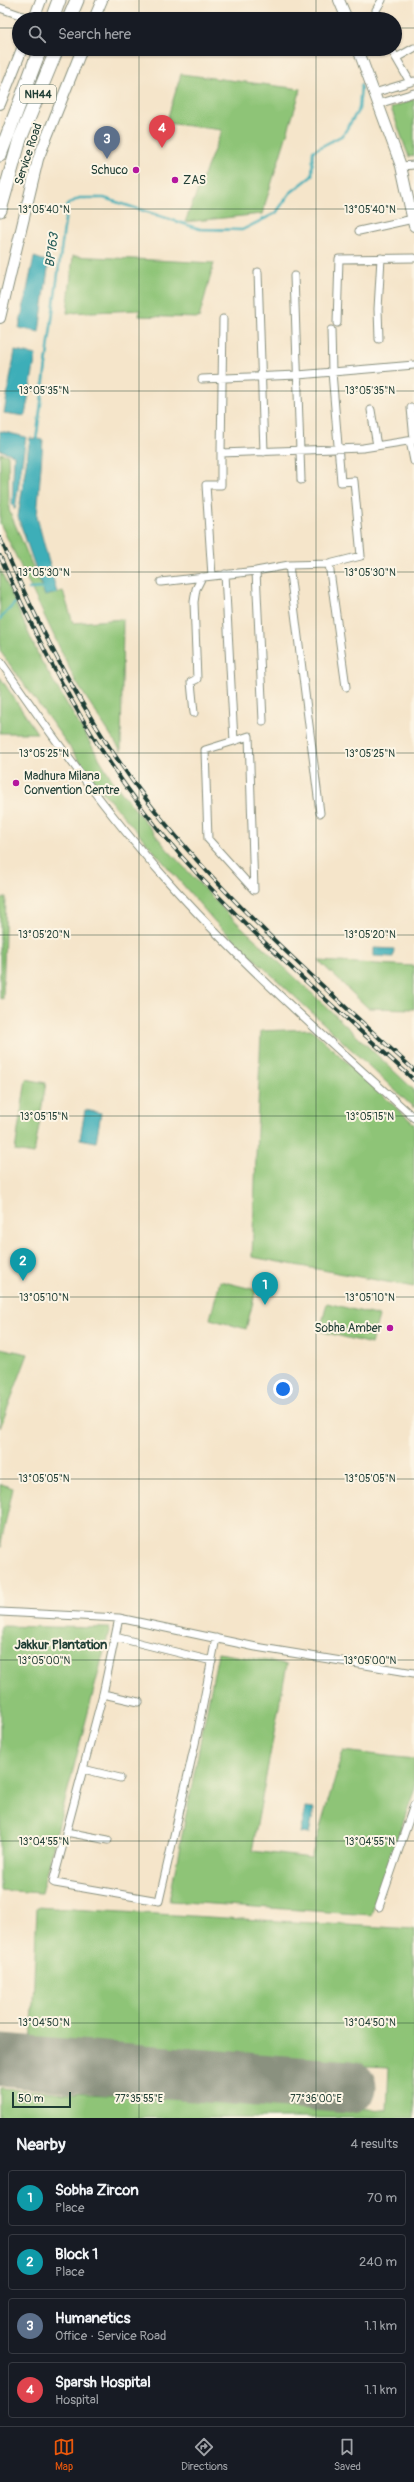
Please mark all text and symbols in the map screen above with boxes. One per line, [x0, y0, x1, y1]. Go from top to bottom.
search box [12, 12, 402, 56]
icon: search [26, 23, 48, 45]
text: Search here [58, 25, 131, 44]
road number: NH44 [20, 85, 56, 103]
pin: 4 [149, 115, 175, 148]
street label: Service Road [11, 121, 46, 187]
pin: 3 [94, 126, 120, 159]
place label: Schuco [91, 163, 129, 178]
marker: Schuco [131, 165, 141, 175]
place label: ZAS [183, 173, 206, 188]
marker: ZAS [170, 175, 180, 185]
text: 13°05'40"N [18, 204, 70, 216]
text: 13°05'40"N [344, 204, 396, 216]
water label: BP163 [42, 230, 62, 268]
text: 13°05'35"N [19, 385, 69, 397]
text: 13°05'35"N [345, 385, 395, 397]
text: 13°05'30"N [18, 567, 70, 579]
text: 13°05'30"N [344, 567, 396, 579]
text: 13°05'25"N [19, 748, 69, 760]
text: 13°05'25"N [345, 748, 395, 760]
place label: Madhura Milana Convention Centre [24, 769, 120, 798]
marker: Madhura Milana Convention Centre [11, 778, 21, 788]
text: 13°05'20"N [18, 929, 70, 941]
text: 13°05'20"N [344, 929, 396, 941]
text: 13°05'15"N [20, 1111, 68, 1123]
text: 13°05'15"N [346, 1111, 394, 1123]
pin: 2 [10, 1248, 36, 1281]
pin: 1 [252, 1272, 278, 1305]
text: 13°05'10"N [19, 1292, 69, 1304]
text: 13°05'10"N [345, 1292, 395, 1304]
place label: Sobha Amber [315, 1321, 383, 1336]
marker: Sobha Amber [385, 1323, 395, 1333]
your location [273, 1379, 293, 1399]
text: 13°05'05"N [18, 1473, 70, 1485]
text: 13°05'05"N [344, 1473, 396, 1485]
district label: Jakkur Plantation [15, 1637, 108, 1653]
text: 13°05'00"N [18, 1655, 71, 1667]
text: 13°05'00"N [344, 1655, 397, 1667]
text: 13°04'55"N [19, 1836, 69, 1848]
text: 13°04'55"N [345, 1836, 395, 1848]
text: 13°04'50"N [18, 2017, 70, 2029]
text: 13°04'50"N [344, 2017, 396, 2029]
scale bar [12, 2090, 71, 2109]
text: 50 m [18, 2092, 44, 2105]
text: 77°35'55"E [115, 2093, 163, 2105]
text: 77°36'00"E [290, 2093, 342, 2105]
text: Nearby [16, 2134, 65, 2155]
text: 4 results [351, 2136, 398, 2152]
text: Sobha Zircon [55, 2181, 139, 2200]
text: 1 [27, 2190, 33, 2206]
text: 70 m [367, 2190, 397, 2206]
text: Place [55, 2200, 84, 2216]
text: Block 1 [55, 2245, 98, 2264]
text: 2 [26, 2254, 34, 2270]
text: 240 m [359, 2254, 397, 2270]
text: Place [55, 2264, 84, 2280]
text: Humanetics [55, 2309, 130, 2328]
text: 3 [26, 2318, 34, 2334]
text: 1.1 km [364, 2318, 397, 2334]
text: Office · Service Road [55, 2328, 166, 2344]
text: Sparsh Hospital [55, 2373, 151, 2392]
text: 4 [26, 2382, 34, 2398]
text: 1.1 km [364, 2382, 397, 2398]
text: Hospital [55, 2392, 99, 2408]
tab: Map [53, 2436, 75, 2473]
tab: Directions [181, 2436, 228, 2473]
tab: Saved [334, 2436, 361, 2473]

